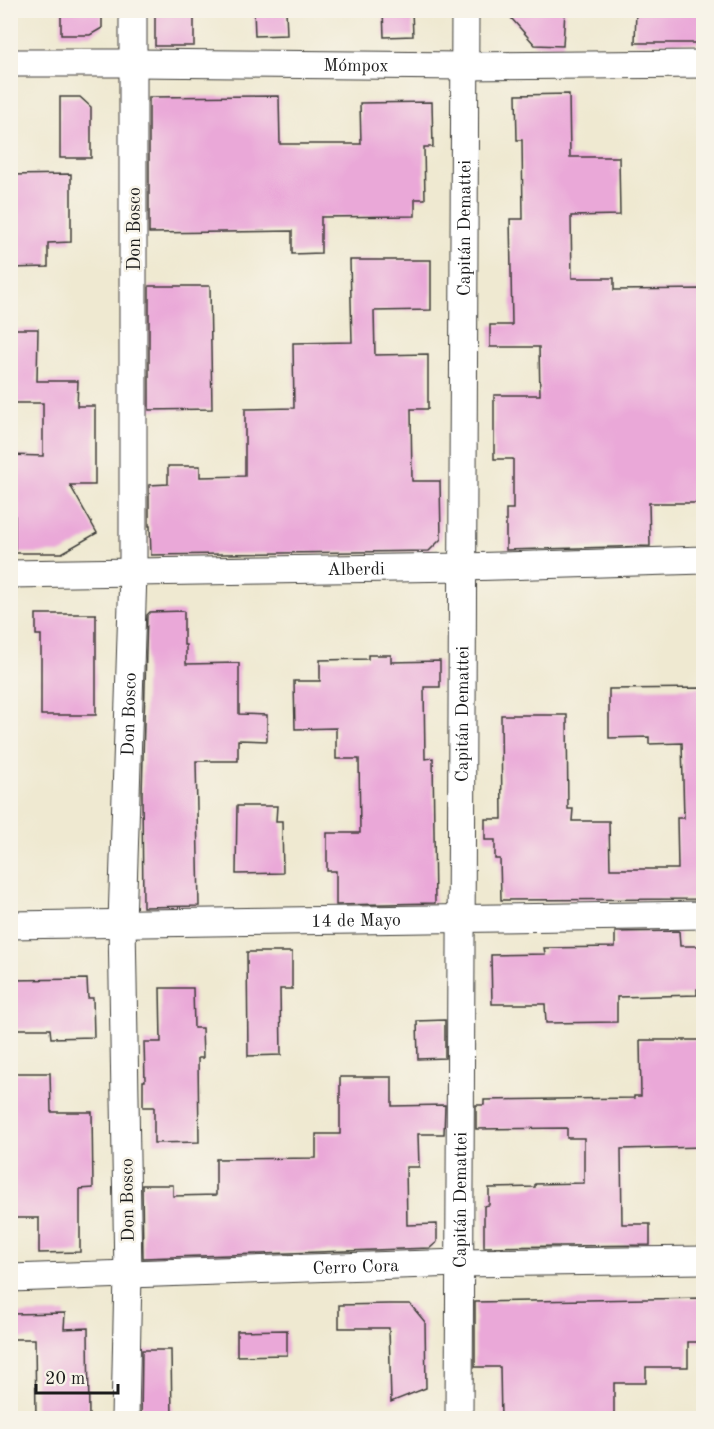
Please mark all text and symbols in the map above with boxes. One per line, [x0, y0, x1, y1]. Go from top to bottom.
street label: Mómpox [323, 57, 389, 75]
street label: Capitán Demattei [456, 160, 474, 296]
street label: Don Bosco [126, 187, 144, 271]
street label: Alberdi [327, 560, 385, 579]
street label: Capitán Demattei [454, 646, 472, 782]
street label: Don Bosco [119, 672, 140, 756]
street label: 14 de Mayo [311, 911, 401, 931]
street label: Capitán Demattei [452, 1132, 470, 1268]
street label: Don Bosco [118, 1158, 138, 1242]
street label: Cerro Cora [312, 1257, 399, 1278]
scale bar [36, 1357, 118, 1395]
text: 20 m [45, 1370, 85, 1388]

